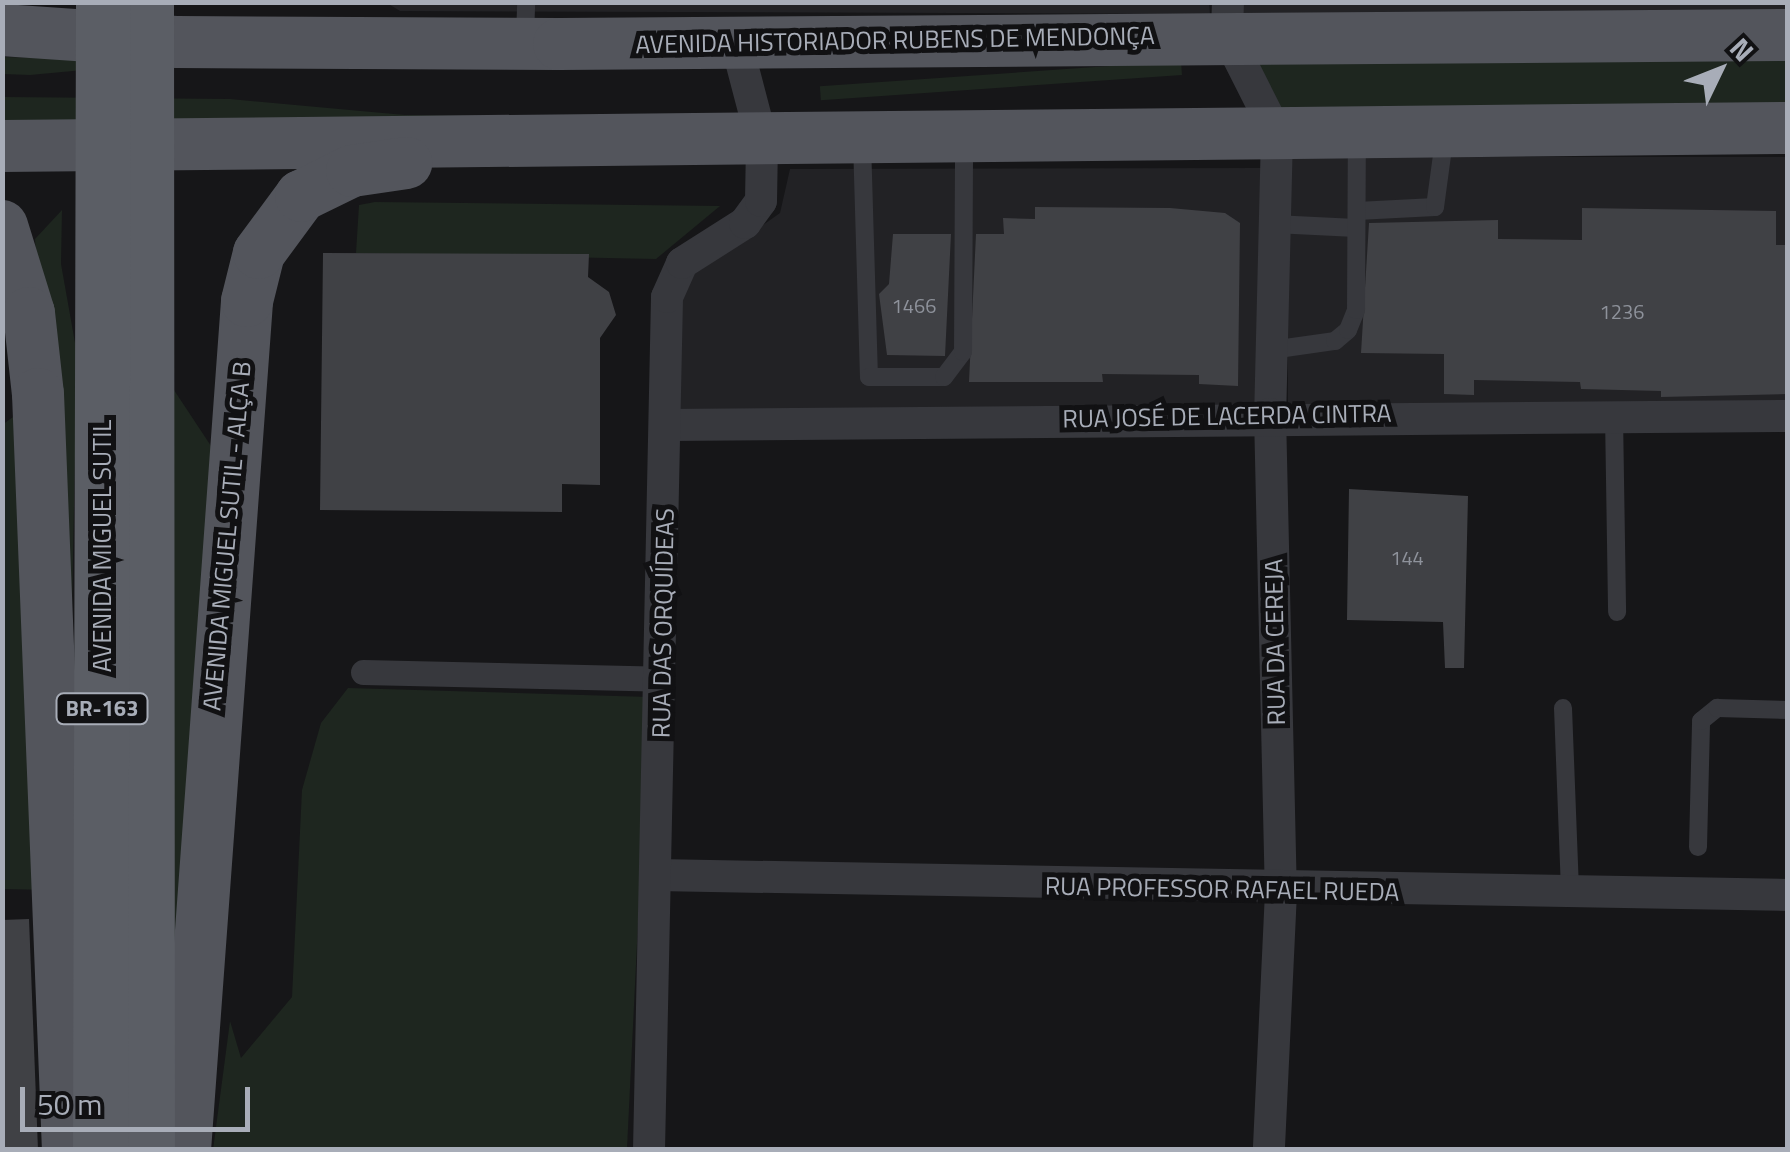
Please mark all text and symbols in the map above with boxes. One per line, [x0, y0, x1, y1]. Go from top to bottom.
street label: AVENIDA HISTORIADOR RUBENS DE MENDONÇA [635, 20, 1155, 60]
north arrow [1670, 20, 1770, 120]
text: N [1720, 27, 1765, 71]
house number: 1466 [892, 293, 936, 317]
house number: 1236 [1600, 299, 1644, 323]
street label: AVENIDA MIGUEL SUTIL - ALÇA B [197, 360, 257, 712]
street label: RUA JOSÉ DE LACERDA CINTRA [1062, 398, 1392, 434]
street label: AVENIDA MIGUEL SUTIL [87, 420, 117, 672]
street label: RUA DAS ORQUÍDEAS [646, 508, 680, 738]
house number: 144 [1390, 545, 1424, 569]
street label: RUA DA CEREJA [1259, 558, 1291, 726]
road number: BR-163 [54, 692, 150, 726]
street label: RUA PROFESSOR RAFAEL RUEDA [1045, 871, 1399, 907]
scale bar [25, 1067, 255, 1129]
text: 50 m [37, 1081, 102, 1127]

